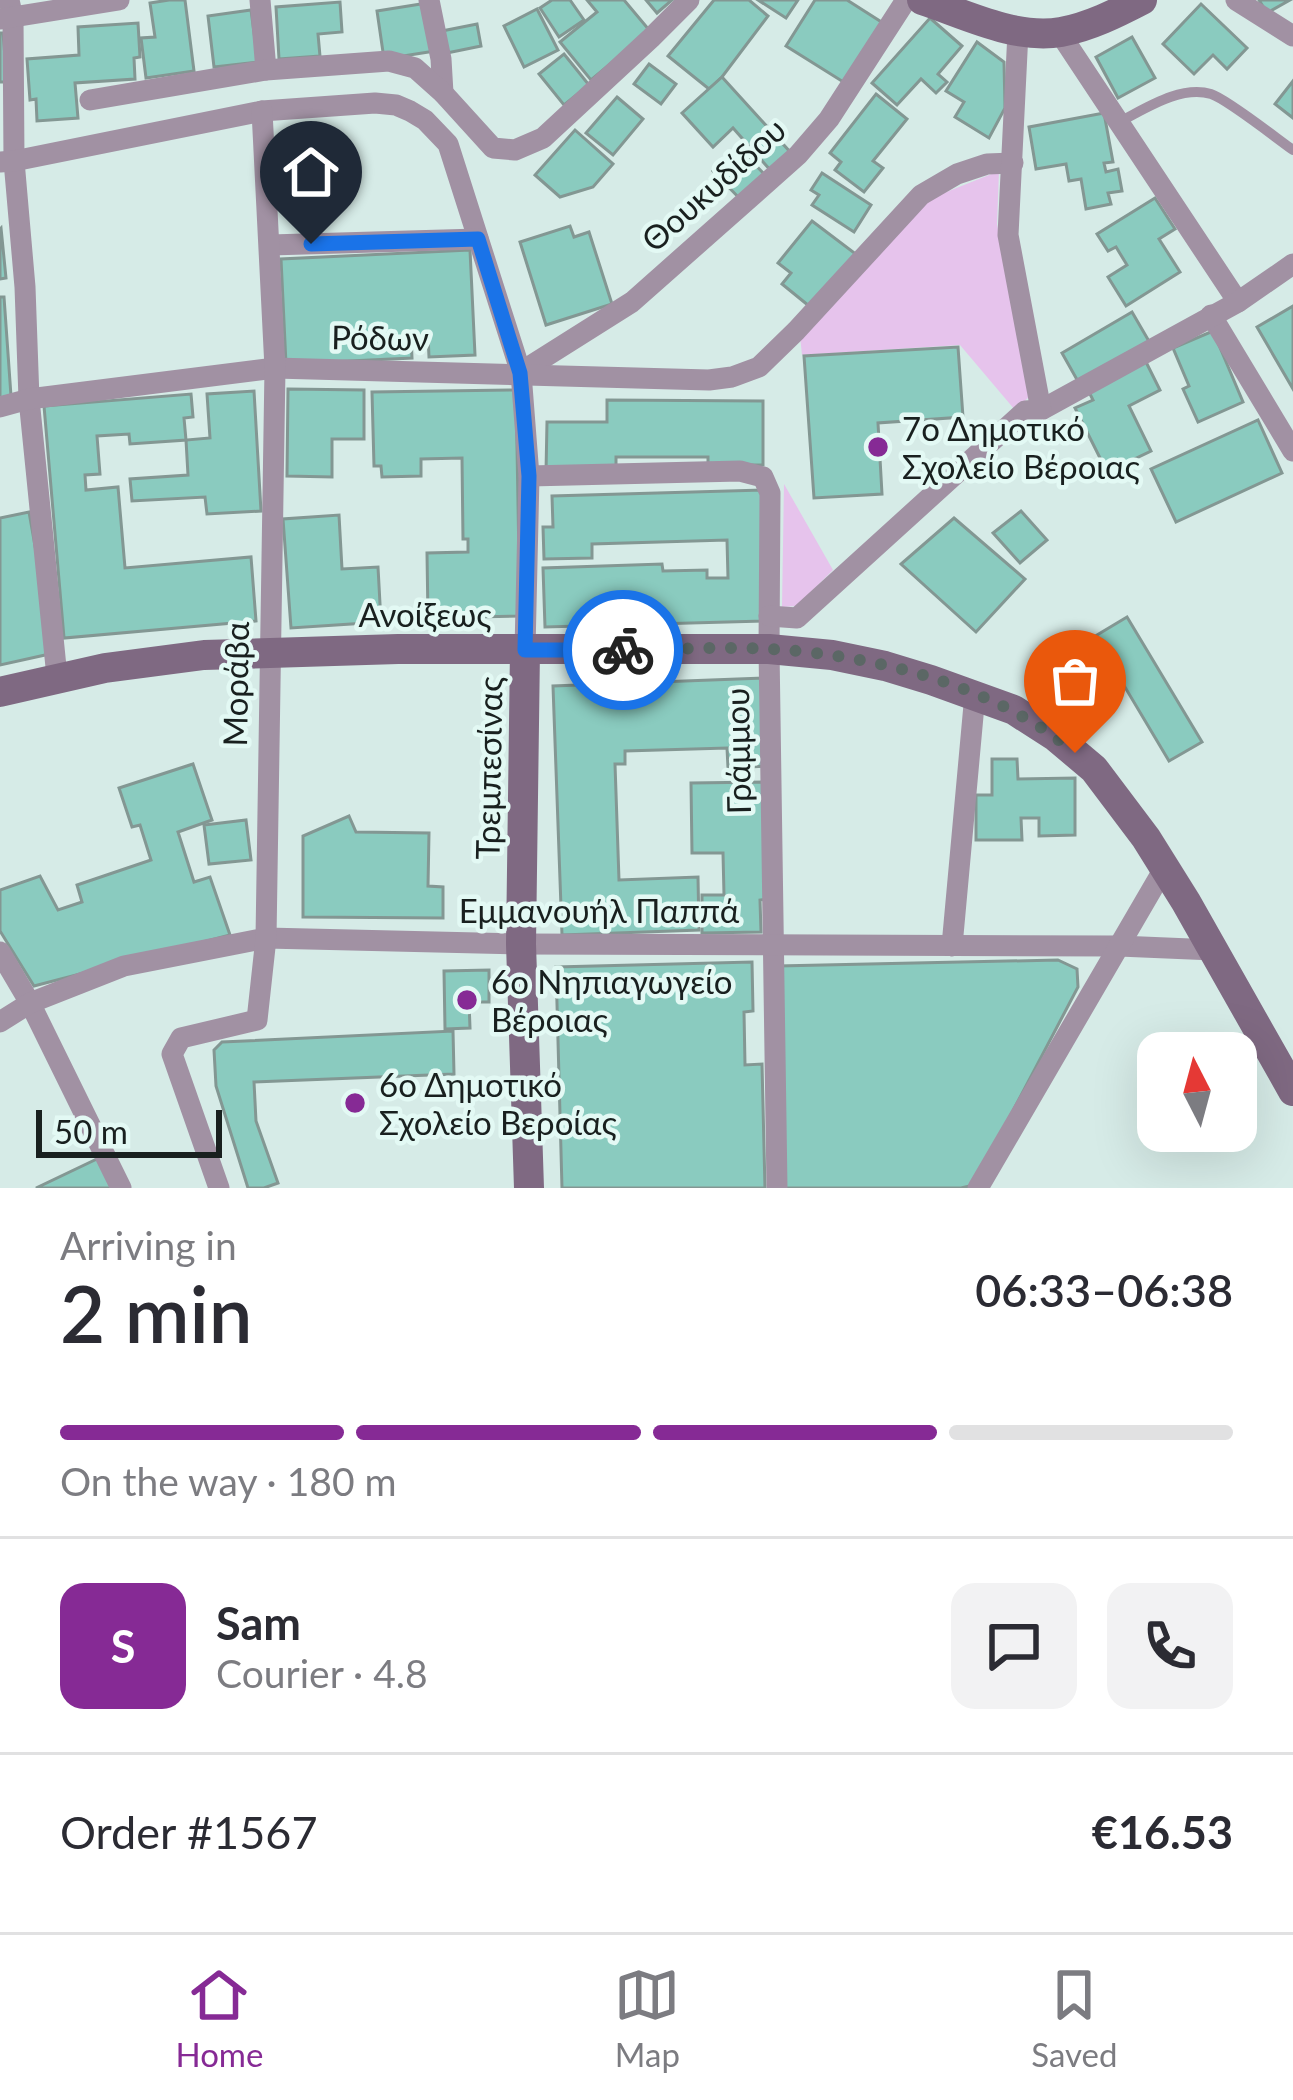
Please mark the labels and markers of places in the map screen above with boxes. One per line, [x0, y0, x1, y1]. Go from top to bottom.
pin [260, 121, 362, 244]
place label: 7ο Δημοτικό Σχολείο Βέροιας [902, 408, 1140, 486]
marker: 7ο Δημοτικό Σχολείο Βέροιας [865, 434, 891, 460]
pin [1024, 630, 1126, 753]
place label: 6ο Νηπιαγωγείο Βέροιας [491, 961, 732, 1039]
marker: 6ο Νηπιαγωγείο Βέροιας [454, 987, 480, 1013]
place label: 6ο Δημοτικό Σχολείο Βεροίας [379, 1064, 617, 1142]
marker: 6ο Δημοτικό Σχολείο Βεροίας [342, 1090, 368, 1116]

